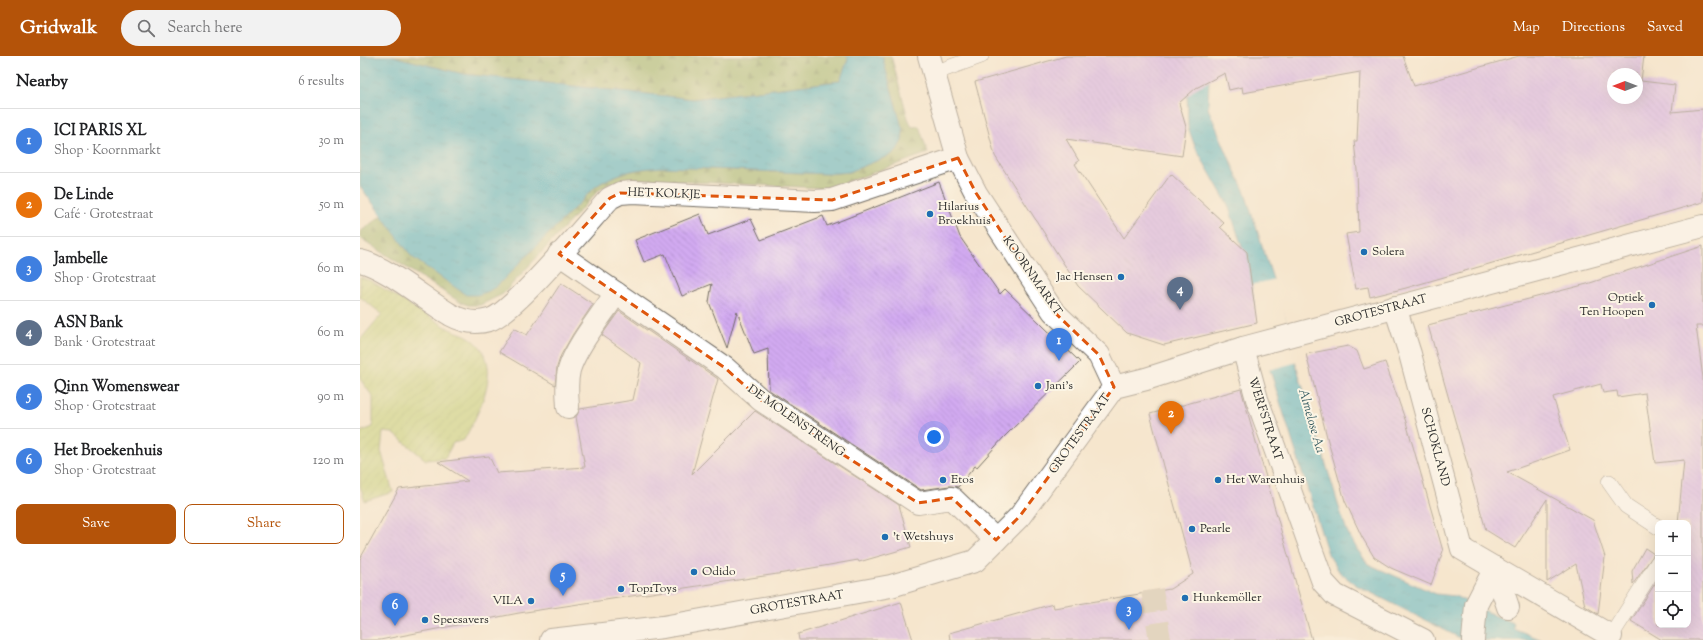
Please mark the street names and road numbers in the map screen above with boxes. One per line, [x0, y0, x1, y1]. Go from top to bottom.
street label: HET KOLKJE [627, 184, 701, 204]
street label: KOORNMARKT [998, 233, 1066, 320]
street label: GROTESTRAAT [1333, 290, 1430, 332]
street label: WERFSTRAAT [1243, 375, 1287, 464]
street label: DE MOLENSTRENG [744, 381, 849, 462]
street label: GROTESTRAAT [1045, 390, 1116, 478]
street label: SCHOKLAND [1416, 405, 1454, 489]
street label: GROTESTRAAT [749, 586, 846, 620]

